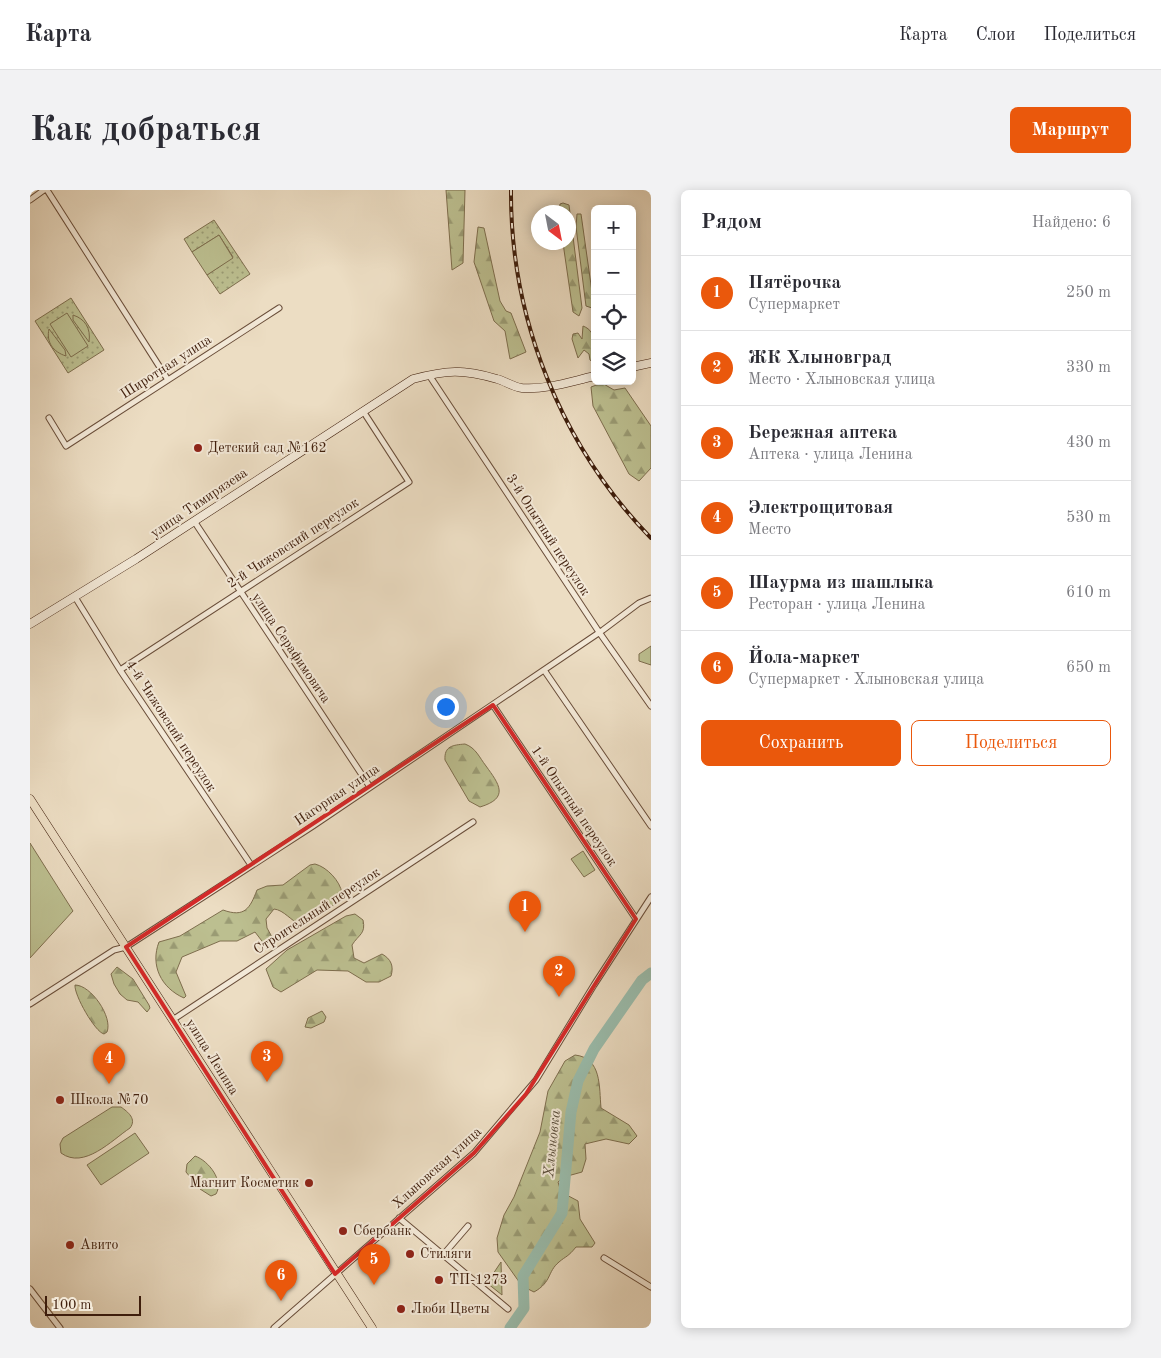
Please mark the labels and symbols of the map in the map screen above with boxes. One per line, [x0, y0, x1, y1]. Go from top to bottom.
north arrow [531, 205, 576, 250]
street label: Широтная улица [118, 332, 214, 402]
place label: Детский сад №162 [208, 441, 327, 455]
marker: Детский сад №162 [192, 442, 204, 454]
street label: улица Тимирязева [148, 465, 250, 541]
street label: 3-й Опытный переулок [503, 472, 593, 598]
street label: 2-й Чижовский переулок [225, 495, 361, 591]
street label: улица Серафимовича [248, 590, 333, 706]
street label: 4-й Чижовский переулок [123, 658, 219, 794]
your location [433, 694, 459, 720]
street label: 1-й Опытный переулок [529, 743, 619, 869]
street label: Нагорная улица [292, 761, 382, 829]
street label: Строительный переулок [251, 865, 383, 957]
pin: 1 [509, 891, 541, 932]
pin: 2 [543, 956, 575, 997]
street label: улица Ленина [183, 1016, 241, 1098]
pin: 3 [251, 1041, 283, 1082]
pin: 4 [93, 1043, 125, 1084]
place label: Школа №70 [70, 1093, 148, 1107]
marker: Школа №70 [54, 1094, 66, 1106]
water label: Хлыновка [542, 1109, 564, 1179]
street label: Хлыновская улица [390, 1124, 484, 1211]
place label: Магнит Косметик [190, 1176, 299, 1190]
marker: Магнит Косметик [303, 1177, 315, 1189]
place label: Сбербанк [353, 1224, 412, 1238]
marker: Сбербанк [337, 1225, 349, 1237]
place label: Авито [80, 1238, 119, 1252]
marker: Авито [64, 1239, 76, 1251]
pin: 5 [358, 1244, 390, 1285]
place label: Стиляги [420, 1247, 472, 1261]
marker: Стиляги [404, 1248, 416, 1260]
pin: 6 [265, 1260, 297, 1301]
place label: ТП-1273 [449, 1273, 508, 1287]
marker: ТП-1273 [433, 1274, 445, 1286]
scale bar [45, 1293, 141, 1316]
place label: Люби Цветы [411, 1302, 490, 1316]
marker: Люби Цветы [395, 1303, 407, 1315]

